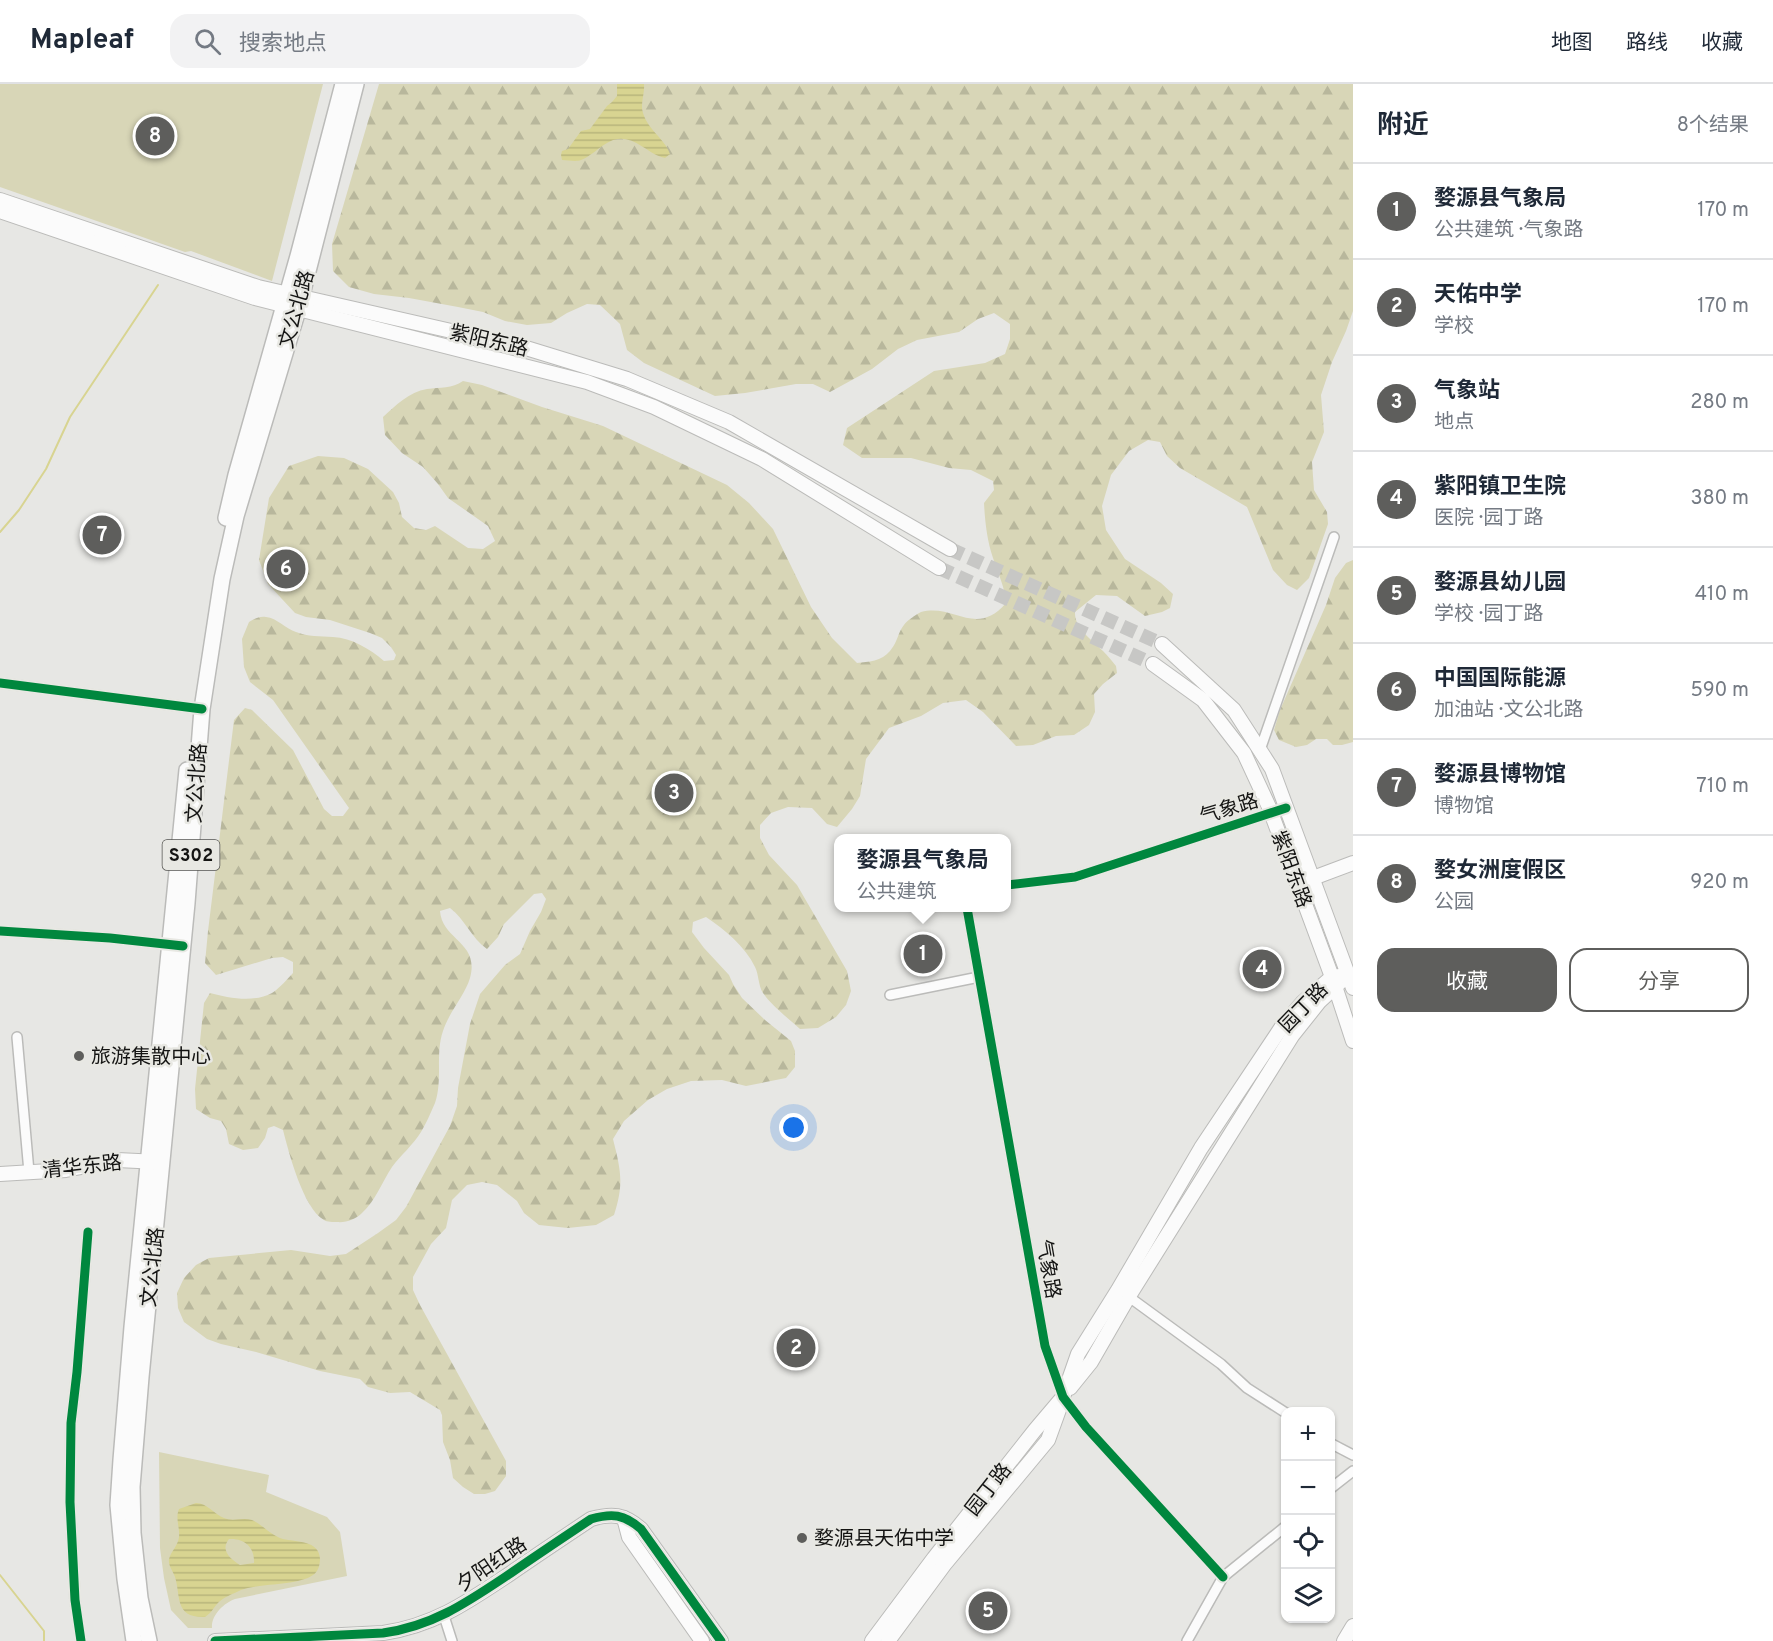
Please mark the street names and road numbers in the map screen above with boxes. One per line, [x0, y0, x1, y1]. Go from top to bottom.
street label: 文公北路 [274, 268, 321, 352]
street label: 紫阳东路 [447, 320, 530, 364]
street label: 文公北路 [182, 742, 214, 824]
street label: 气象路 [1197, 789, 1262, 831]
street label: 紫阳东路 [1264, 828, 1316, 912]
road number: S302 [162, 840, 219, 870]
street label: 园丁路 [1274, 978, 1335, 1039]
street label: 清华东路 [41, 1151, 123, 1185]
street label: 文公北路 [137, 1226, 171, 1308]
street label: 气象路 [1029, 1238, 1065, 1301]
street label: 园丁路 [961, 1459, 1018, 1522]
street label: 夕阳红路 [452, 1533, 533, 1599]

